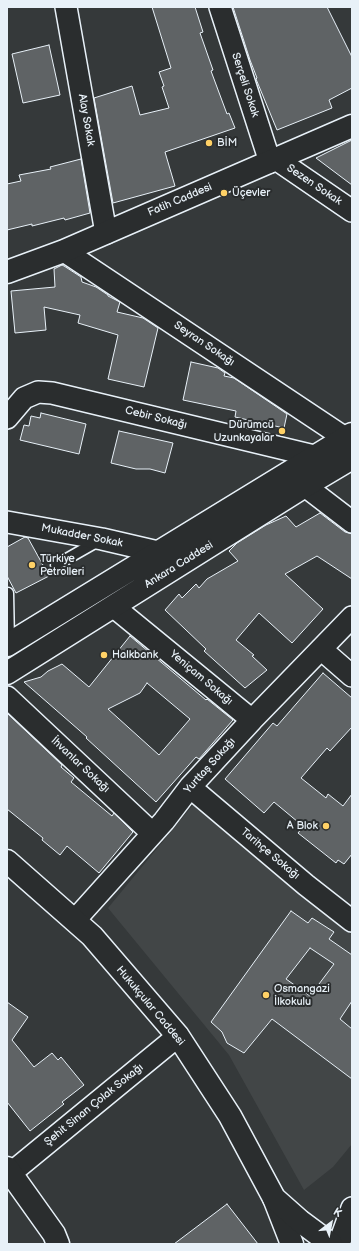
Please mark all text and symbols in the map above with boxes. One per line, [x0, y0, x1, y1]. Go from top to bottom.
street label: Serçeli Sokak [228, 51, 262, 119]
street label: Alay Sokak [75, 93, 97, 147]
place label: BİM [217, 136, 237, 150]
marker: BİM [204, 138, 214, 148]
street label: Sezen Sokak [284, 162, 344, 208]
street label: Fatih Caddesi [146, 181, 214, 219]
place label: Üçevler [232, 186, 270, 200]
marker: Üçevler [219, 188, 229, 198]
street label: Seyran Sokağı [171, 319, 237, 369]
street label: Cebir Sokağı [124, 404, 188, 432]
place label: Dürümcü Uzunkayalar [213, 418, 274, 444]
marker: Dürümcü Uzunkayalar [277, 426, 287, 436]
street label: Mukadder Sokak [40, 522, 124, 550]
street label: Ankara Caddesi [142, 539, 216, 591]
place label: Türkiye Petrolleri [40, 552, 84, 578]
marker: Türkiye Petrolleri [27, 560, 37, 570]
place label: Halkbank [112, 648, 158, 662]
street label: Yeniçam Sokağı [167, 648, 235, 708]
marker: Halkbank [99, 650, 109, 660]
street label: İhvanlar Sokağı [48, 734, 112, 796]
street label: Yurttaş Sokağı [182, 735, 238, 797]
place label: A Blok [287, 819, 318, 833]
marker: A Blok [321, 821, 331, 831]
street label: Tarihçe Sokağı [238, 826, 302, 882]
street label: Hukukçular Caddesi [113, 964, 187, 1048]
place label: Osmangazi İlkokulu [274, 982, 330, 1008]
marker: Osmangazi İlkokulu [261, 990, 271, 1000]
street label: Şehit Sinan Çolak Sokağı [42, 1061, 146, 1149]
north arrow [311, 1203, 351, 1243]
text: K [331, 1205, 344, 1220]

